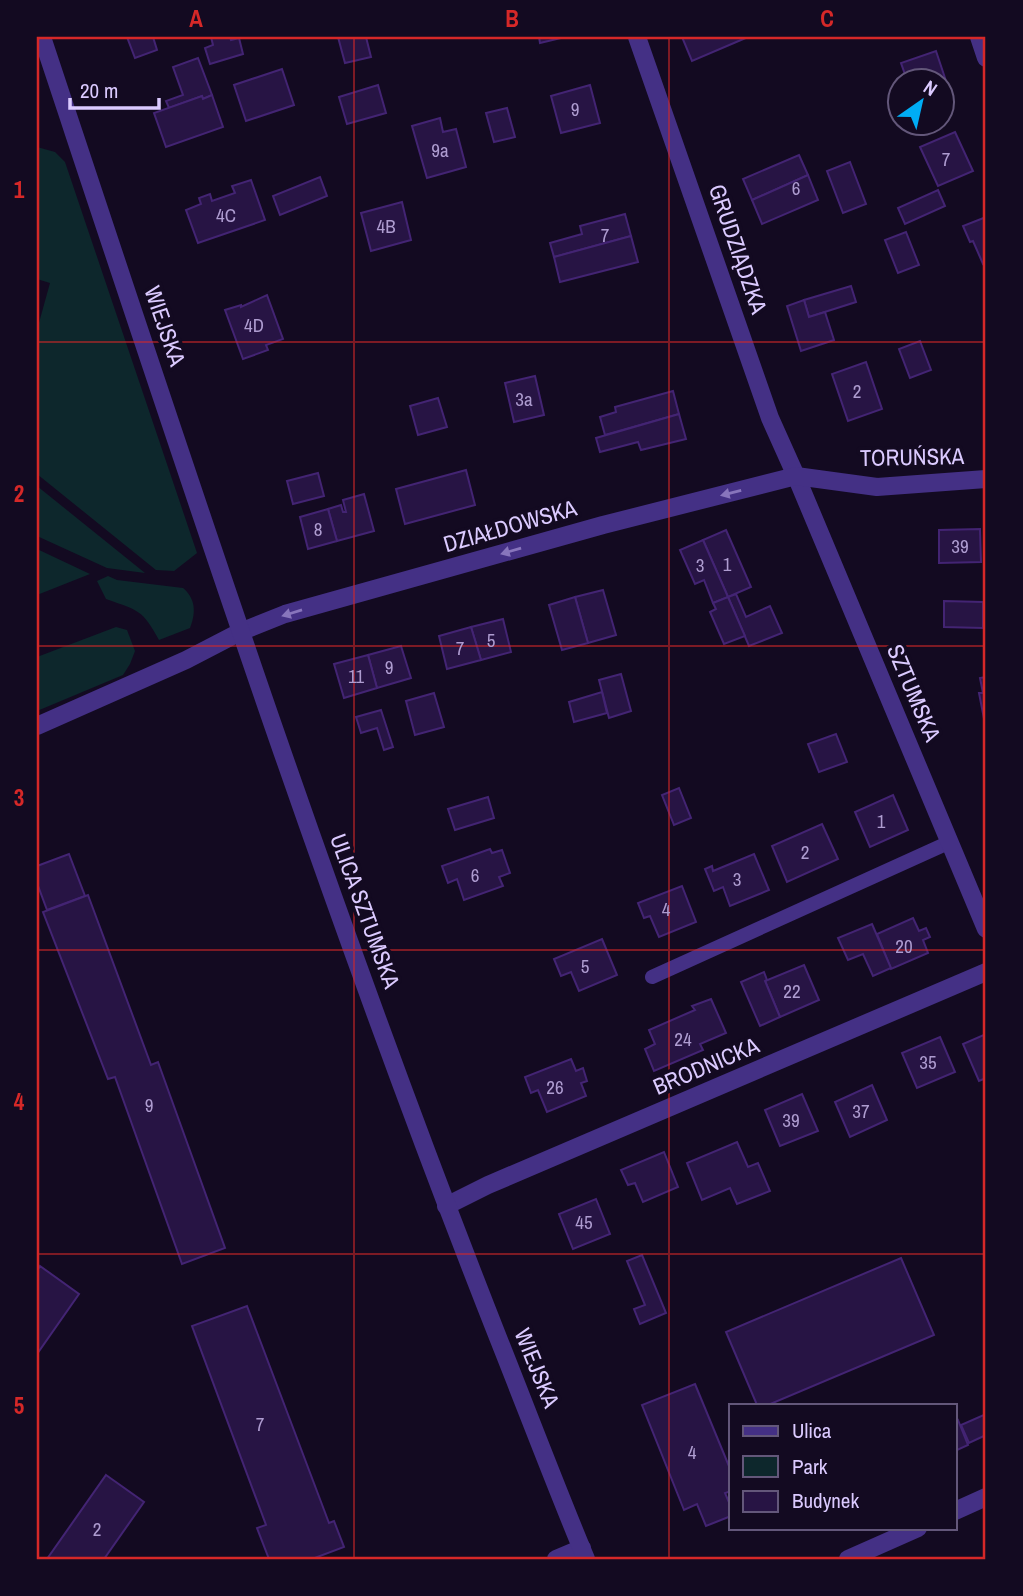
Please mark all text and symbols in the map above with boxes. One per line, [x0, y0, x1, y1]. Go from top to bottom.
text: A [189, 3, 203, 34]
text: B [505, 3, 519, 34]
text: C [820, 3, 834, 34]
scale bar [70, 66, 159, 110]
north arrow [886, 66, 956, 136]
text: N [919, 74, 942, 102]
text: 20 m [80, 76, 118, 105]
house number: 9 [571, 96, 579, 122]
house number: 9a [431, 137, 449, 163]
house number: 7 [942, 146, 951, 172]
text: 1 [14, 174, 25, 205]
house number: 6 [792, 175, 800, 201]
street label: GRUDZIĄDZKA [702, 180, 775, 318]
house number: 4C [216, 202, 236, 228]
house number: 4B [376, 213, 396, 239]
house number: 7 [601, 222, 610, 248]
street label: WIEJSKA [137, 282, 194, 370]
house number: 4D [244, 312, 264, 338]
house number: 2 [853, 378, 861, 404]
house number: 3a [515, 386, 533, 412]
street label: TORUŃSKA [859, 440, 965, 473]
text: 2 [14, 478, 24, 509]
one-way arrow [719, 488, 741, 499]
street label: DZIAŁDOWSKA [440, 492, 581, 559]
house number: 8 [314, 516, 322, 542]
house number: 39 [951, 533, 969, 559]
one-way arrow [499, 546, 521, 557]
house number: 1 [723, 551, 732, 577]
house number: 3 [696, 552, 704, 578]
one-way arrow [281, 608, 302, 618]
house number: 5 [487, 627, 496, 653]
house number: 7 [456, 635, 465, 661]
street label: SZTUMSKA [880, 639, 949, 747]
house number: 9 [385, 654, 393, 680]
house number: 11 [348, 663, 364, 689]
text: 3 [14, 782, 24, 813]
house number: 1 [877, 808, 886, 834]
street label: ULICA SZTUMSKA [323, 829, 408, 993]
house number: 2 [801, 839, 809, 865]
house number: 6 [471, 862, 479, 888]
house number: 3 [733, 866, 741, 892]
house number: 4 [662, 896, 671, 922]
house number: 20 [895, 933, 913, 959]
house number: 5 [581, 953, 590, 979]
house number: 22 [783, 978, 801, 1004]
house number: 24 [674, 1026, 692, 1052]
street label: BRODNICKA [648, 1029, 764, 1102]
house number: 35 [919, 1049, 937, 1075]
house number: 26 [546, 1074, 564, 1100]
text: 4 [14, 1086, 25, 1117]
house number: 9 [145, 1092, 153, 1118]
house number: 37 [852, 1098, 870, 1124]
house number: 39 [782, 1107, 800, 1133]
house number: 45 [575, 1209, 593, 1235]
street label: WIEJSKA [508, 1324, 567, 1412]
text: 5 [14, 1390, 24, 1421]
legend [729, 1404, 956, 1530]
house number: 7 [256, 1411, 265, 1437]
text: Ulica [792, 1416, 832, 1445]
house number: 4 [688, 1439, 697, 1465]
text: Park [792, 1452, 828, 1481]
text: Budynek [792, 1486, 859, 1515]
house number: 2 [93, 1516, 101, 1542]

